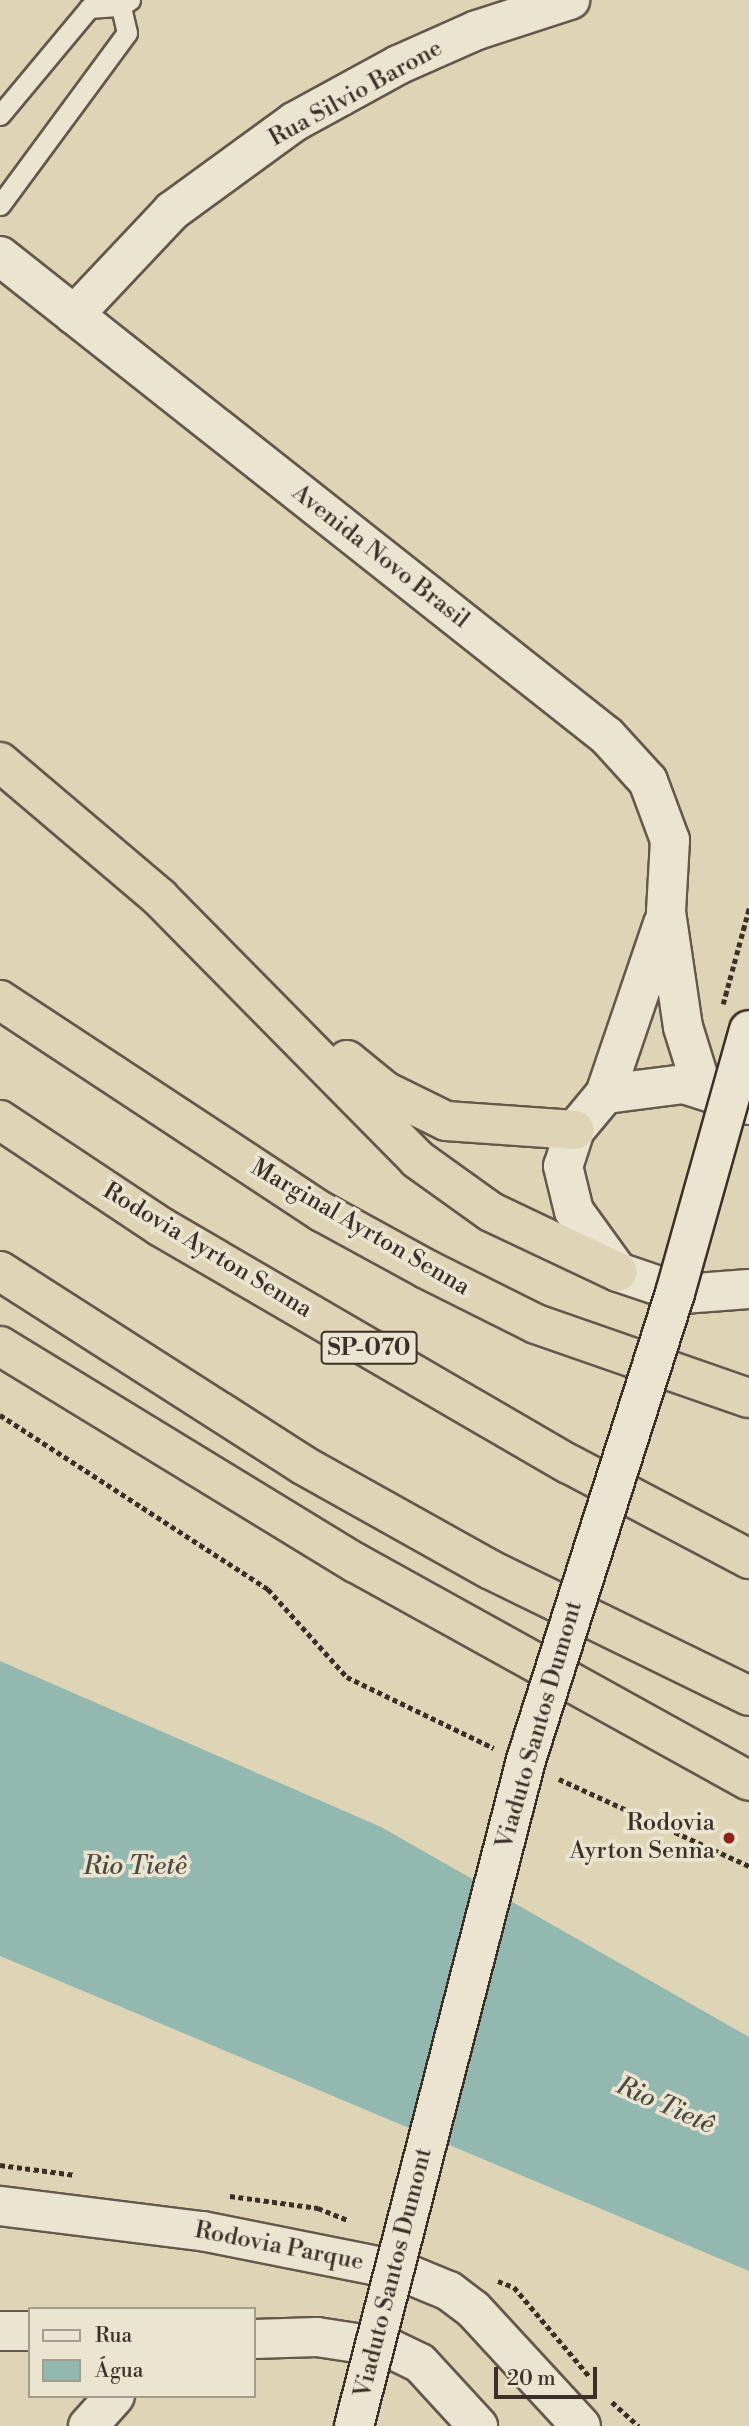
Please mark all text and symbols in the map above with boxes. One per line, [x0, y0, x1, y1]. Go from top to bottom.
street label: Rua Silvio Barone [264, 34, 448, 154]
street label: Avenida Novo Brasil [286, 479, 474, 635]
street label: Marginal Ayrton Senna [245, 1154, 475, 1302]
street label: Rodovia Ayrton Senna [97, 1177, 317, 1325]
road number: SP-070 [320, 1329, 418, 1368]
street label: Viaduto Santos Dumont [491, 1598, 589, 1852]
place label: Rodovia Ayrton Senna [570, 1810, 715, 1866]
marker: Rodovia Ayrton Senna [721, 1830, 737, 1846]
water label: Rio Tietê [83, 1851, 187, 1883]
water label: Rio Tietê [611, 2071, 719, 2141]
street label: Viaduto Santos Dumont [349, 2145, 439, 2401]
street label: Rodovia Parque [192, 2216, 366, 2278]
legend [28, 2307, 256, 2398]
text: Rua [95, 2323, 132, 2349]
scale bar [497, 2352, 600, 2396]
text: Água [95, 2358, 143, 2384]
text: 20 m [507, 2366, 556, 2392]

